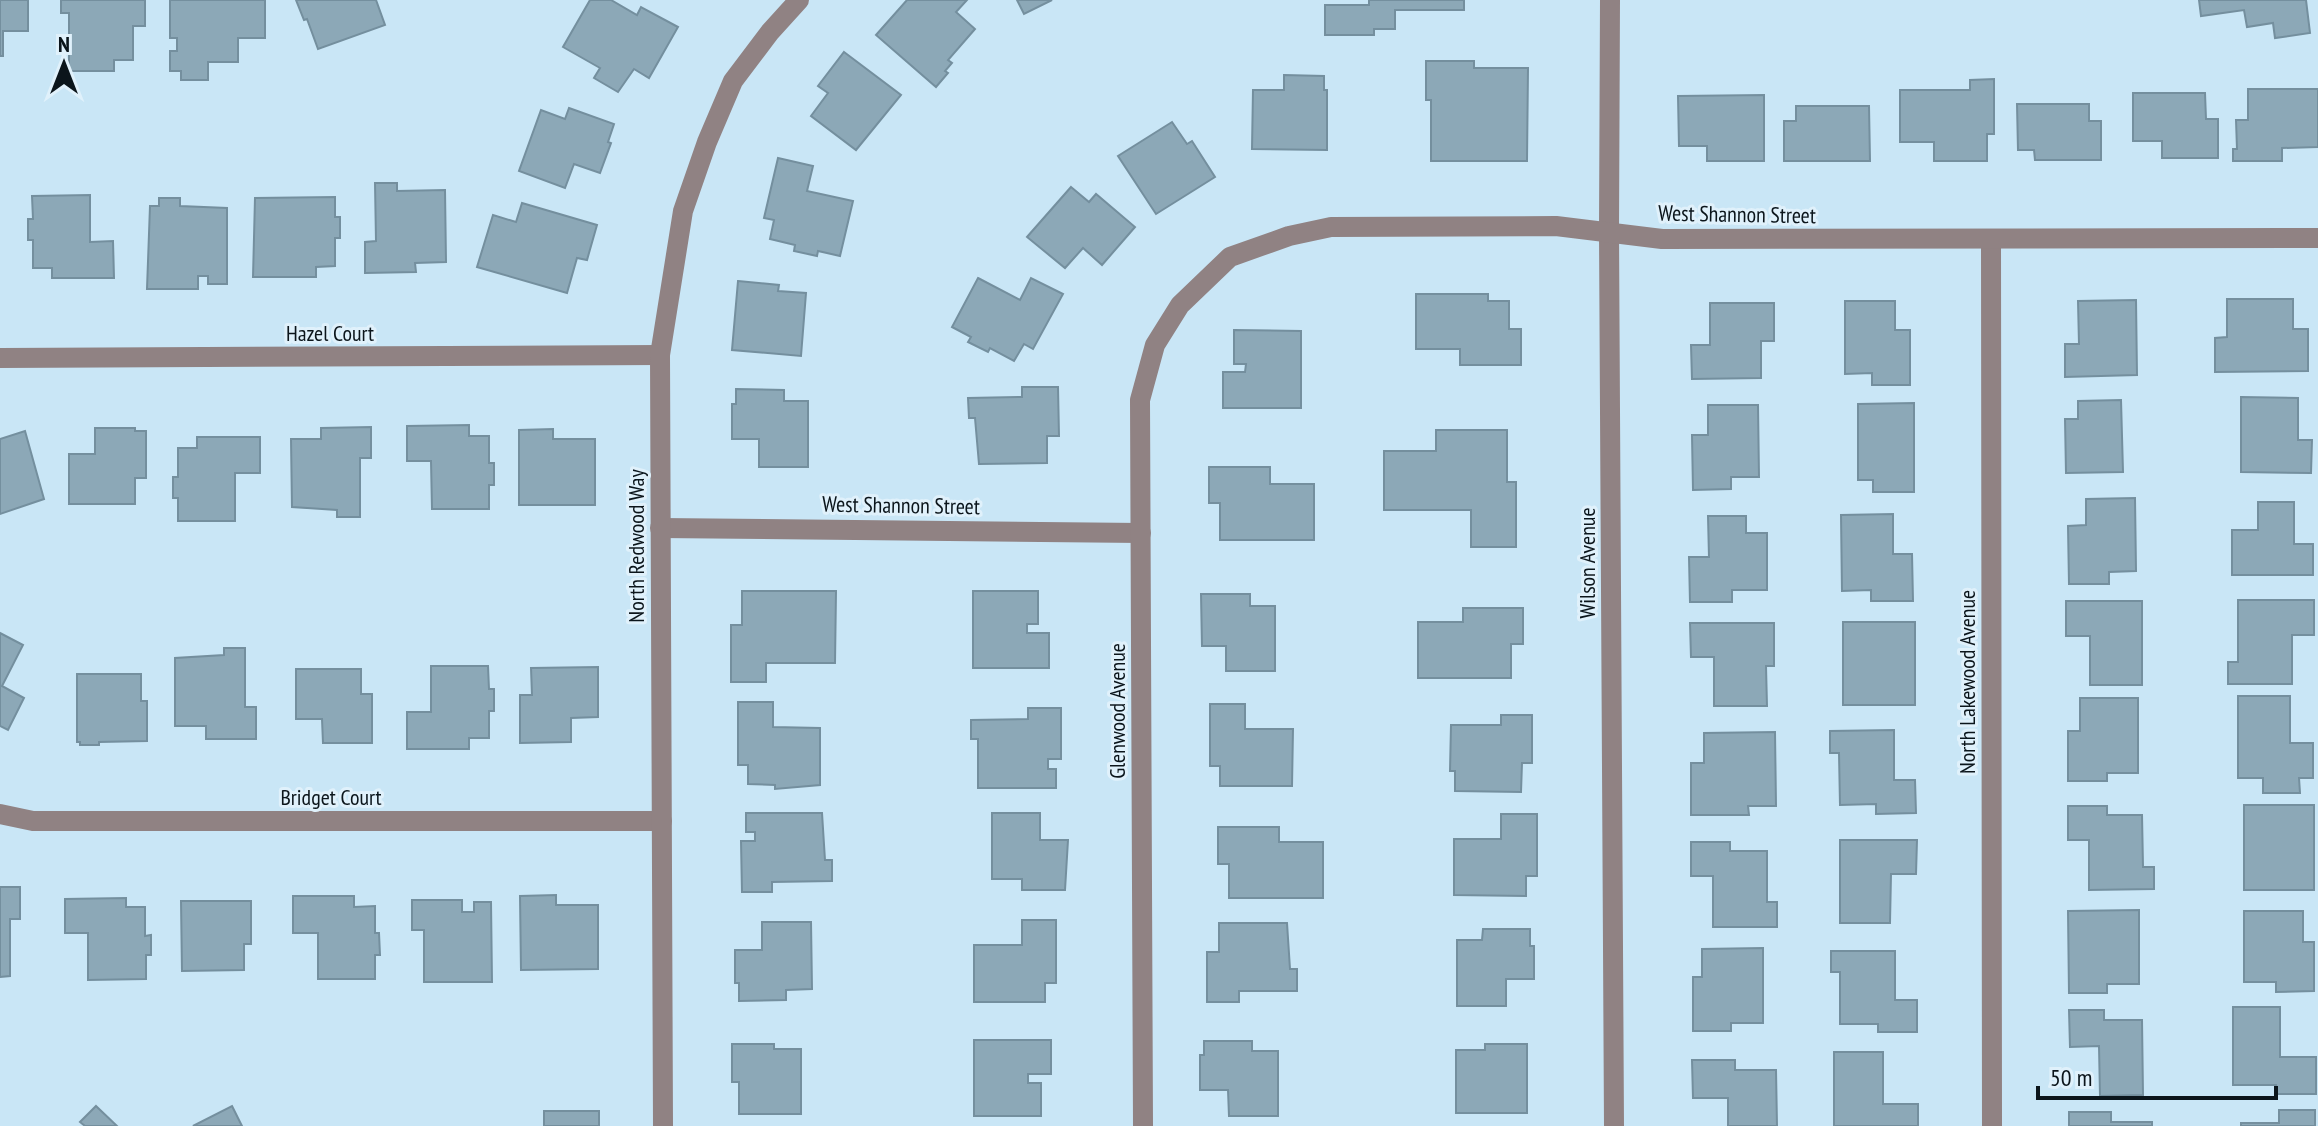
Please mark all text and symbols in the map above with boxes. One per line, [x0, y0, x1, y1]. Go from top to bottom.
north arrow [24, 24, 104, 104]
text: N [58, 30, 70, 58]
street label: West Shannon Street [1658, 199, 1816, 229]
street label: Hazel Court [286, 319, 374, 347]
street label: North Redwood Way [622, 469, 650, 623]
street label: West Shannon Street [822, 490, 980, 520]
street label: Wilson Avenue [1573, 508, 1601, 619]
street label: North Lakewood Avenue [1953, 590, 1981, 774]
street label: Glenwood Avenue [1103, 643, 1131, 779]
street label: Bridget Court [280, 783, 382, 811]
scale bar [2038, 1050, 2276, 1100]
text: 50 m [2050, 1062, 2092, 1093]

